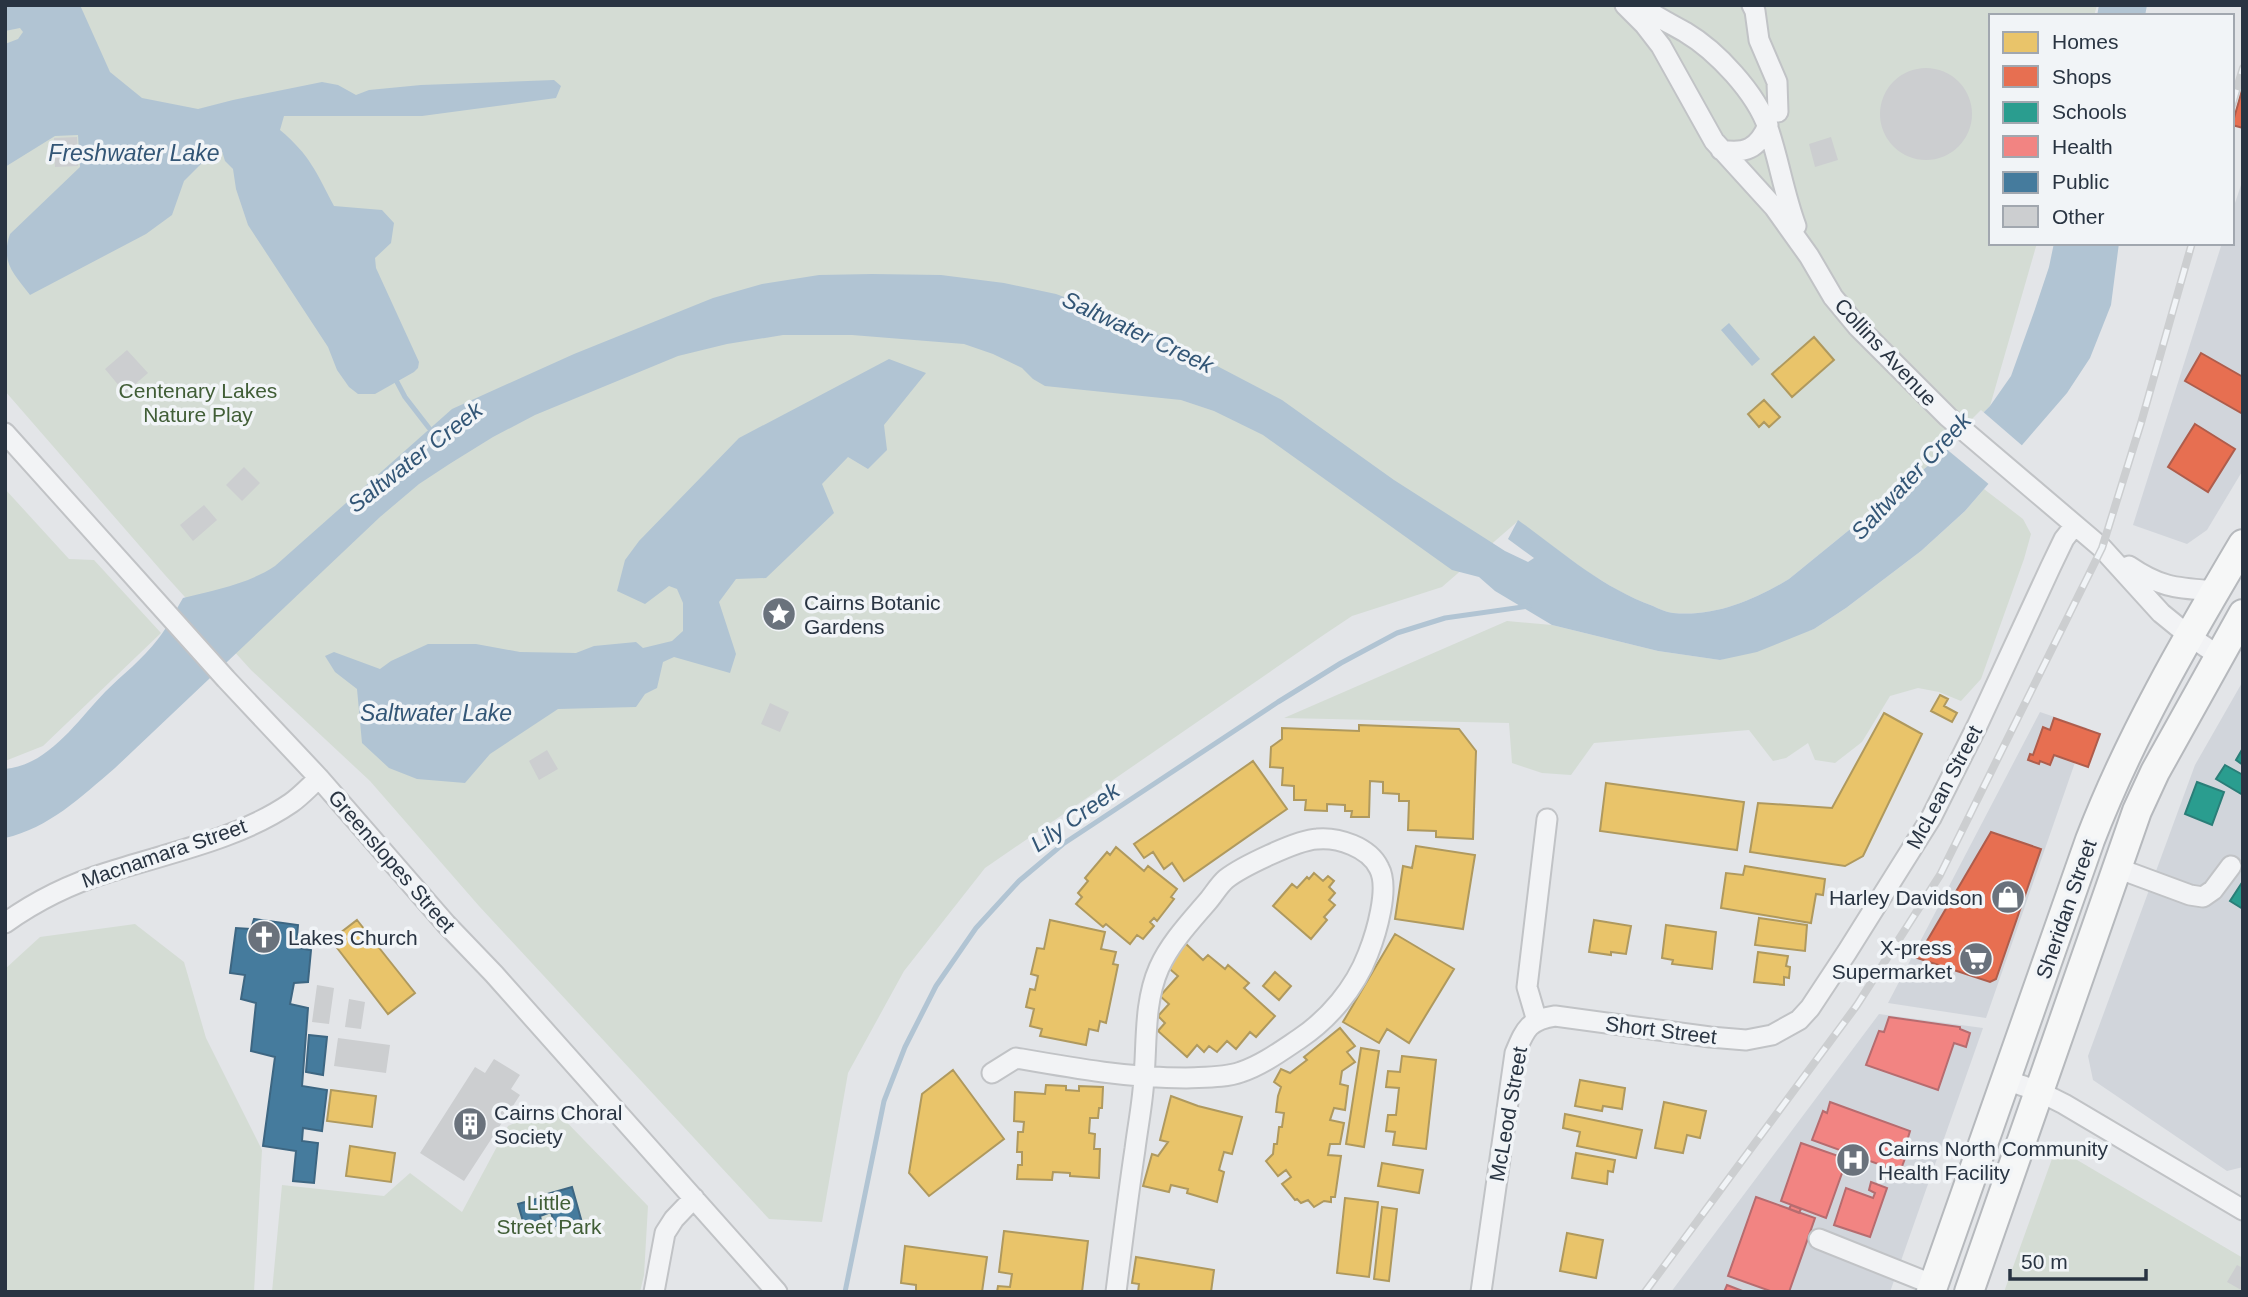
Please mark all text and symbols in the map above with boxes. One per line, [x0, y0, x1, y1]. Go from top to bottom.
legend [1989, 14, 2234, 245]
text: Homes [2052, 30, 2119, 53]
text: Shops [2052, 65, 2112, 88]
text: Schools [2052, 100, 2127, 123]
text: Health [2052, 135, 2113, 158]
water label: Freshwater Lake [48, 140, 220, 166]
text: Public [2052, 170, 2109, 193]
text: Other [2052, 205, 2105, 228]
water label: Saltwater Creek [1058, 286, 1219, 379]
street label: Collins Avenue [1830, 293, 1942, 411]
park label: Centenary Lakes Nature Play [119, 379, 277, 426]
water label: Saltwater Creek [343, 395, 489, 518]
water label: Saltwater Creek [1846, 406, 1977, 545]
place label: Cairns Botanic Gardens [804, 591, 941, 638]
place icon: Cairns Botanic Gardens [760, 595, 798, 633]
water label: Saltwater Lake [360, 700, 512, 726]
street label: McLean Street [1902, 721, 1986, 853]
water label: Lily Creek [1026, 776, 1126, 857]
street label: Greenslopes Street [324, 785, 460, 937]
street label: Macnamara Street [79, 814, 250, 892]
street label: Sheridan Street [2031, 836, 2101, 982]
shop icon: Harley Davidson [1989, 878, 2027, 916]
place label: Harley Davidson [1829, 886, 1983, 909]
church icon: Lakes Church [245, 918, 283, 956]
place label: Lakes Church [288, 926, 418, 949]
place label: X-press Supermarket [1832, 936, 1952, 983]
supermarket icon: X-press Supermarket [1957, 940, 1995, 978]
street label: Short Street [1604, 1012, 1718, 1048]
street label: McLeod Street [1485, 1045, 1531, 1183]
place label: Cairns Choral Society [494, 1101, 622, 1148]
building icon: Cairns Choral Society [451, 1105, 489, 1143]
place label: Cairns North Community Health Facility [1878, 1137, 2108, 1184]
hospital icon: Cairns North Community Health Facility [1834, 1141, 1872, 1179]
park label: Little Street Park [496, 1191, 602, 1238]
scale bar [2010, 1238, 2146, 1282]
text: 50 m [2021, 1250, 2068, 1273]

